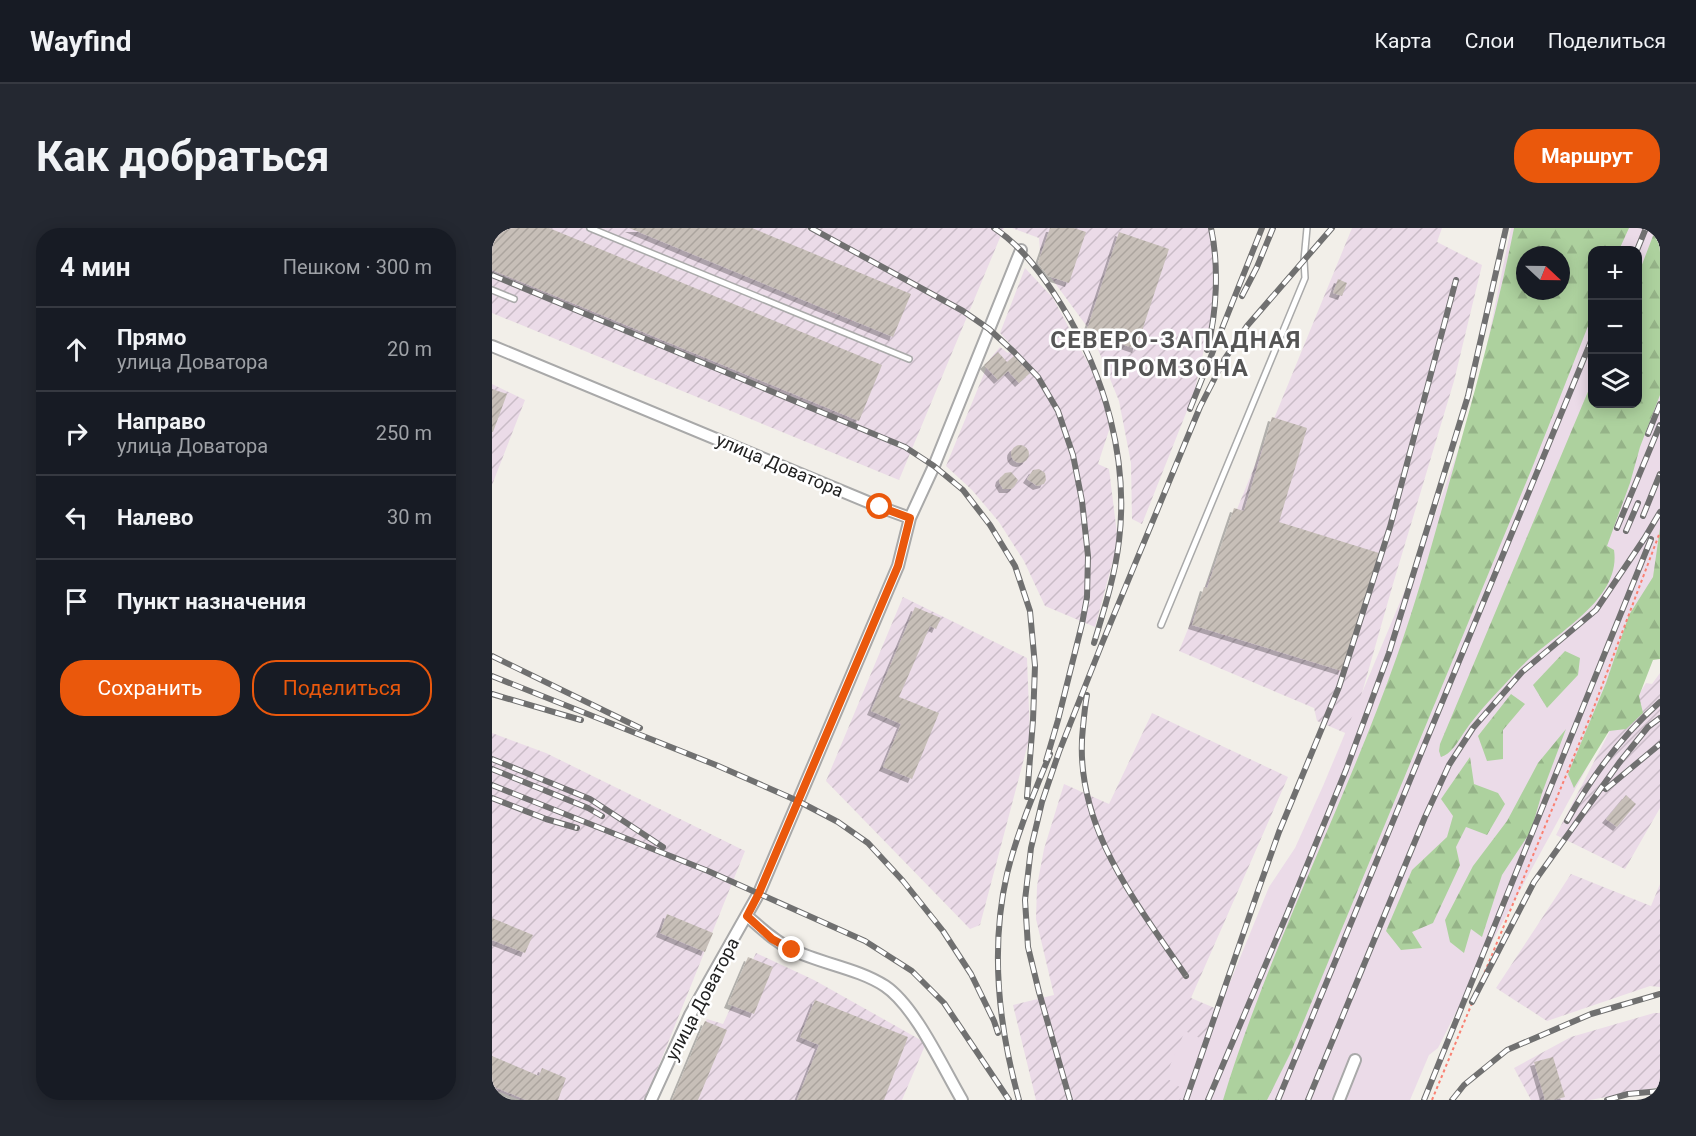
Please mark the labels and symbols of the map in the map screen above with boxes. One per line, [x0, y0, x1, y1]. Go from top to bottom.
north arrow [1516, 246, 1570, 300]
district label: СЕВЕРО-ЗАПАДНАЯ ПРОМЗОНА [1050, 326, 1302, 382]
street label: улица Доватора [713, 429, 847, 501]
route start [866, 493, 892, 519]
street label: улица Доватора [661, 934, 743, 1064]
route end [778, 936, 804, 962]

